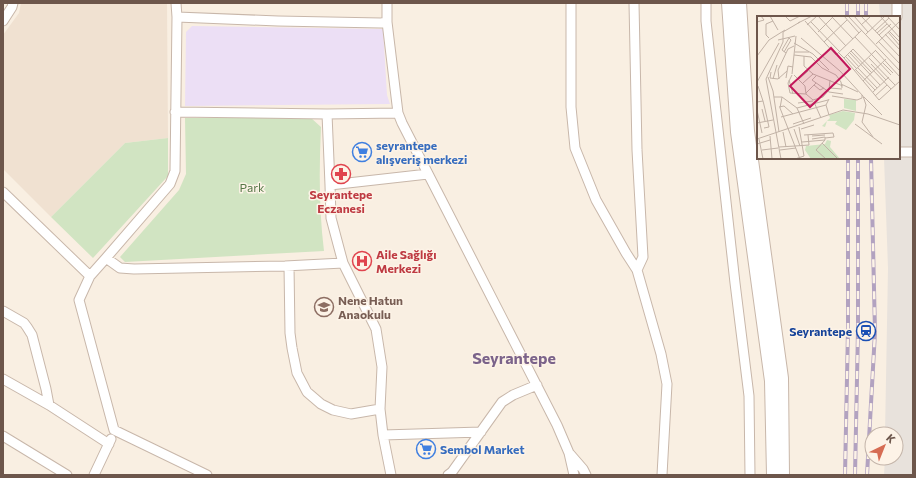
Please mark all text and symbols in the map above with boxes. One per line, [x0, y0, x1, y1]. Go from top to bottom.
inset map [757, 16, 900, 159]
place label: seyrantepe alışveriş merkezi [376, 138, 467, 166]
supermarket icon: seyrantepe alışveriş merkezi [351, 141, 373, 163]
pharmacy icon: Seyrantepe Eczanesi [330, 163, 352, 185]
park label: Park [239, 180, 265, 194]
place label: Seyrantepe Eczanesi [310, 187, 372, 215]
place label: Aile Sağlığı Merkezi [376, 247, 437, 275]
hospital icon: Aile Sağlığı Merkezi [351, 250, 373, 272]
place label: Nene Hatun Anaokulu [338, 293, 403, 321]
school or university icon: Nene Hatun Anaokulu [313, 296, 335, 318]
station icon: Seyrantepe [855, 320, 877, 342]
place label: Seyrantepe [789, 324, 852, 338]
district label: Seyrantepe [472, 348, 556, 367]
north arrow [864, 426, 904, 466]
text: K [884, 431, 899, 446]
supermarket icon: Sembol Market [415, 438, 437, 460]
place label: Sembol Market [440, 442, 524, 456]

